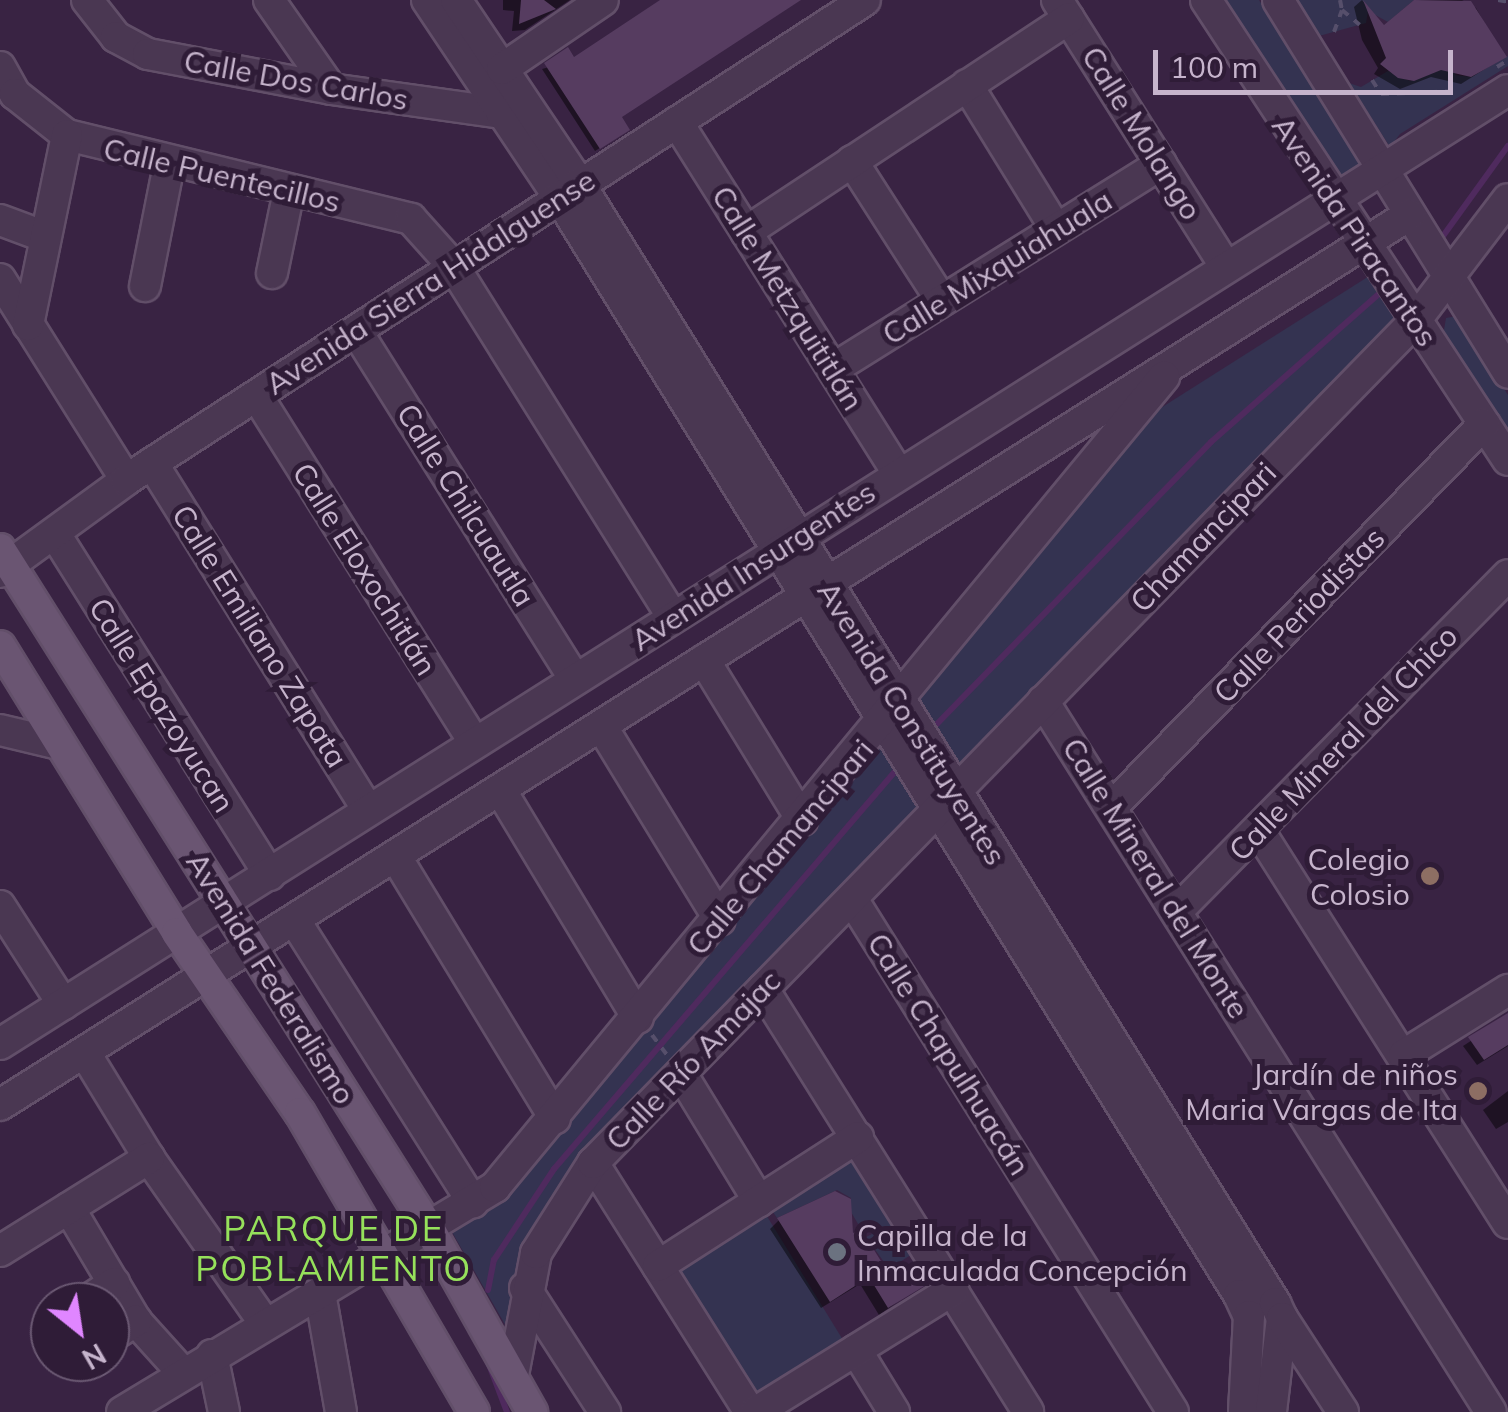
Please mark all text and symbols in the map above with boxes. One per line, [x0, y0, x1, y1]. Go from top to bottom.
scale bar [1158, 30, 1458, 92]
street label: Calle Molango [1074, 40, 1210, 226]
street label: Calle Dos Carlos [181, 43, 411, 117]
text: 100 m [1170, 48, 1258, 86]
street label: Avenida Piracantos [1265, 109, 1445, 353]
street label: Calle Puentecillos [100, 130, 344, 220]
street label: Avenida Sierra Hidalguense [259, 162, 601, 402]
street label: Calle Metzquititlán [704, 179, 872, 417]
street label: Calle Mixquiahuala [876, 182, 1118, 352]
street label: Calle Chilcuautla [389, 397, 543, 613]
street label: Chamancipari [1123, 455, 1283, 619]
street label: Calle Eloxochitlán [285, 456, 445, 682]
street label: Avenida Insurgentes [624, 474, 882, 658]
street label: Calle Emiliano Zapata [165, 498, 355, 774]
street label: Calle Periodistas [1206, 520, 1392, 710]
street label: Avenida Constituyentes [810, 575, 1014, 871]
street label: Calle Epazoyucan [82, 591, 242, 819]
street label: Calle Mineral del Chico [1221, 618, 1465, 868]
street label: Calle Mineral del Monte [1055, 731, 1257, 1025]
street label: Calle Chamancipari [679, 732, 881, 962]
place label: Colegio Colosio [1308, 841, 1410, 912]
street label: Avenida Federalismo [179, 845, 363, 1111]
marker: Colegio Colosio [1419, 865, 1441, 887]
street label: Calle Chapulhuacán [860, 926, 1038, 1182]
street label: Calle Río Amajac [598, 963, 788, 1157]
place label: Jardín de niños Maria Vargas de Ita [1185, 1056, 1458, 1126]
marker: Jardín de niños Maria Vargas de Ita [1467, 1080, 1489, 1102]
district label: PARQUE DE POBLAMIENTO [195, 1207, 473, 1289]
place label: Capilla de la Inmaculada Concepción [857, 1217, 1188, 1288]
marker: Capilla de la Inmaculada Concepción [826, 1241, 848, 1263]
north arrow [30, 1282, 130, 1382]
text: N [76, 1336, 112, 1377]

